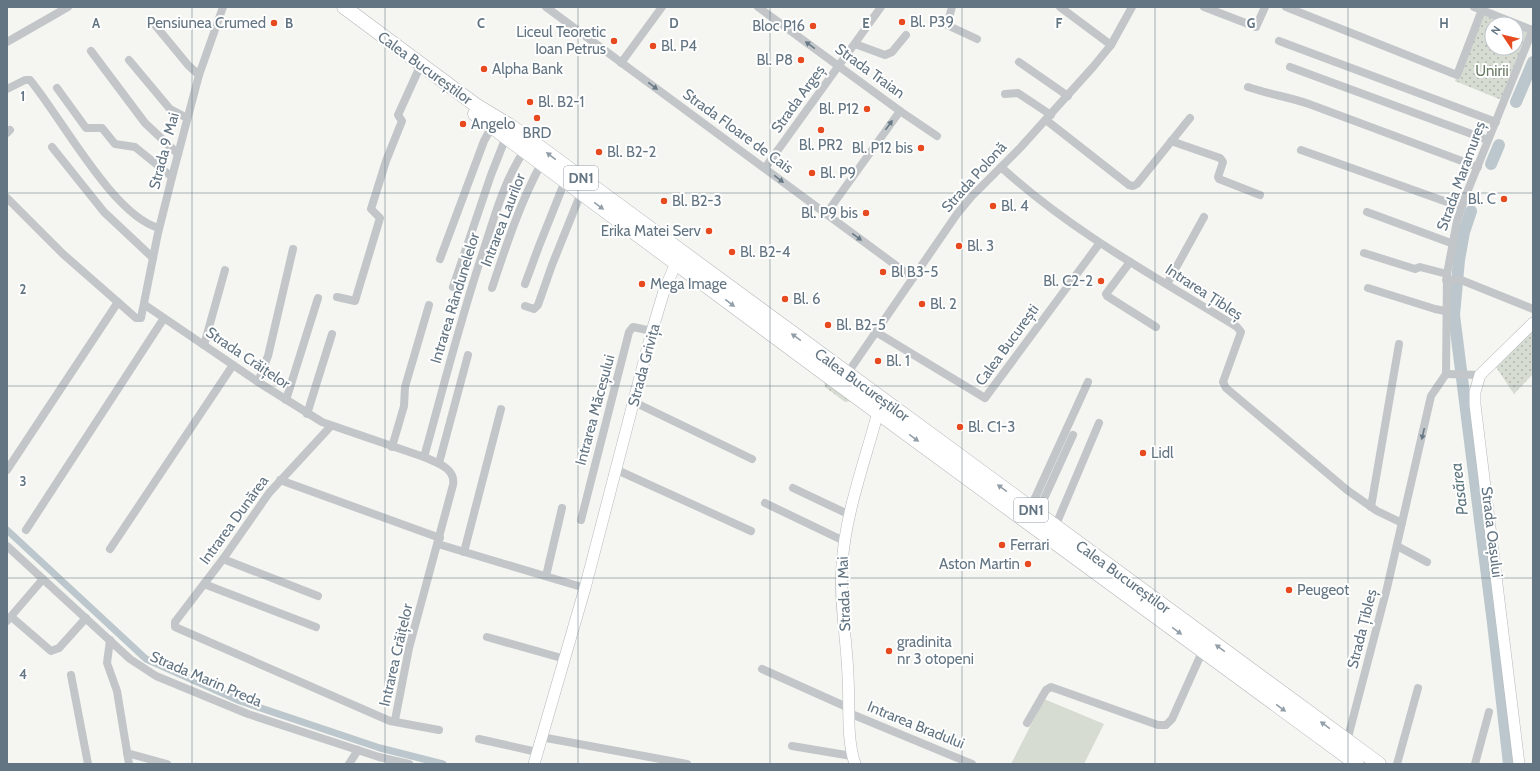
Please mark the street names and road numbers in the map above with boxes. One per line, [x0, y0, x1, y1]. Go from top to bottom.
street label: Calea Bucureștilor [374, 28, 476, 109]
street label: Strada Traian [832, 40, 908, 102]
street label: Strada Argeș [767, 62, 829, 137]
street label: Strada Floare de Cais [679, 85, 797, 177]
street label: Strada 9 Mai [145, 111, 183, 191]
street label: Strada Maramureș [1433, 119, 1490, 233]
street label: Strada Polonă [938, 138, 1011, 216]
road number: DN1 [564, 166, 598, 190]
street label: Intrarea Laurilor [477, 171, 529, 269]
street label: Intrarea Rândunelelor [427, 230, 484, 366]
street label: Intrarea Țibleș [1161, 260, 1246, 324]
street label: Calea București [971, 301, 1043, 390]
street label: Strada Grivița [624, 321, 665, 409]
street label: Strada Crăițelor [202, 323, 294, 394]
street label: Calea Bucureștilor [811, 345, 913, 426]
street label: Intrarea Măceșului [572, 353, 619, 468]
street label: Intrarea Dunărea [196, 471, 273, 568]
street label: Strada Oașului [1476, 485, 1507, 579]
road number: DN1 [1014, 498, 1048, 522]
street label: Calea Bucureștilor [1072, 537, 1174, 618]
street label: Strada 1 Mai [834, 556, 854, 632]
street label: Strada Țibleș [1343, 587, 1382, 671]
street label: Intrarea Crăițelor [375, 602, 418, 708]
street label: Strada Marin Preda [147, 647, 265, 711]
street label: Intrarea Bradului [865, 697, 967, 753]

